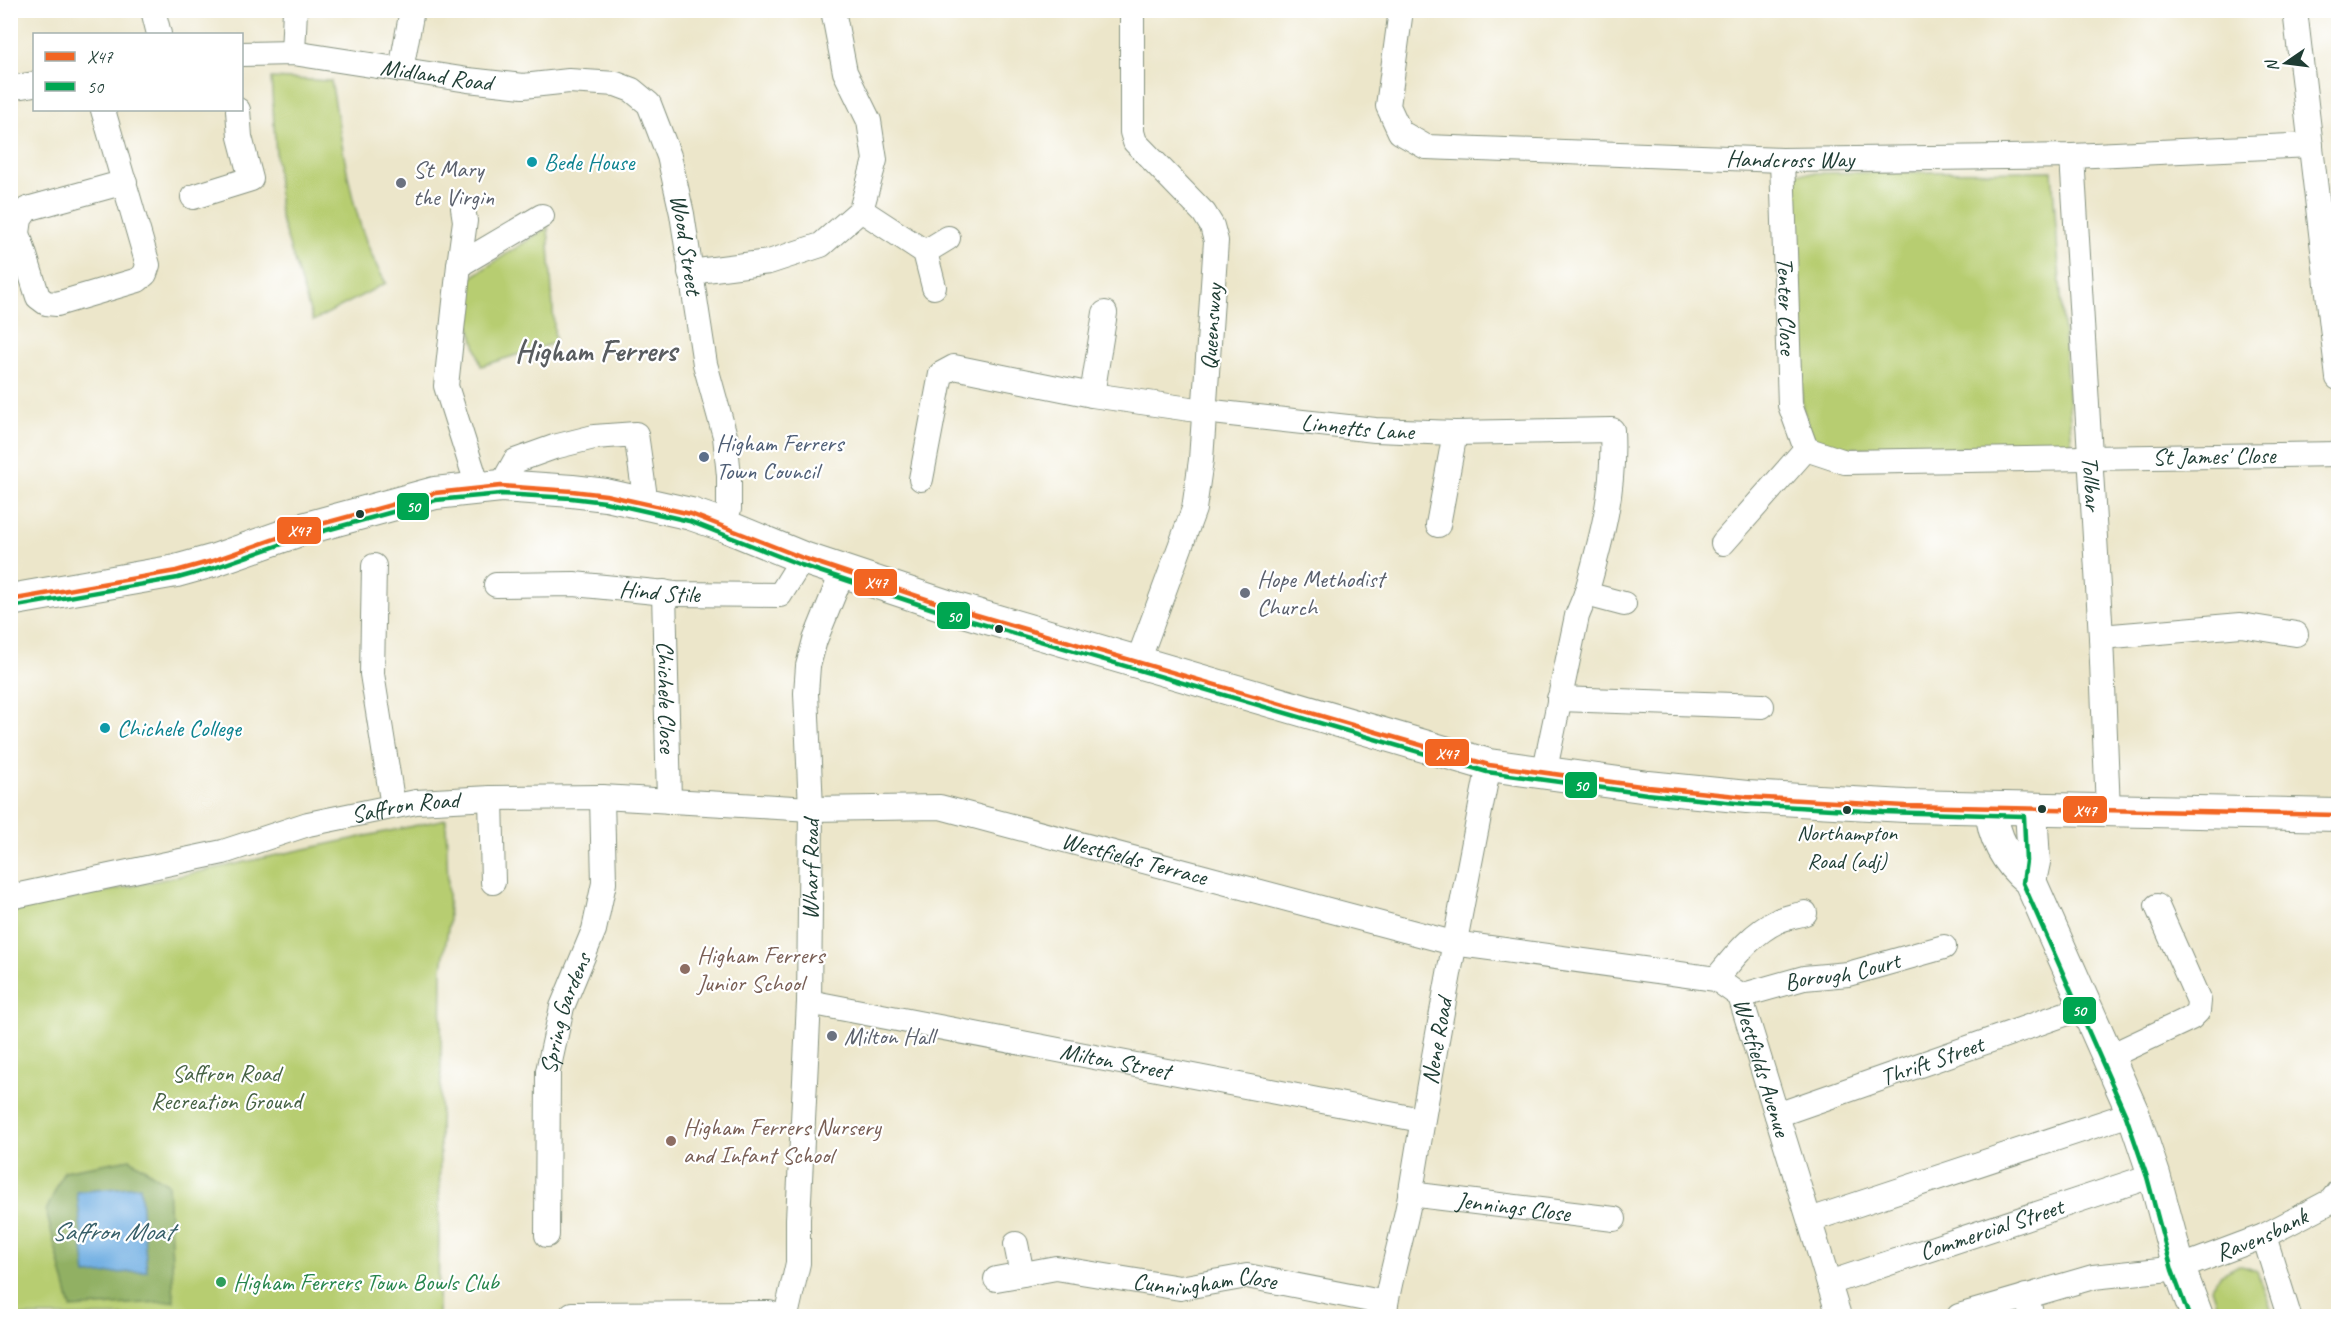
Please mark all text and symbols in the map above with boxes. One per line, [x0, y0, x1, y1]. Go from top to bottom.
legend [33, 33, 243, 111]
north arrow [2256, 33, 2316, 93]
text: X47 [87, 46, 114, 68]
street label: Midland Road [379, 52, 497, 98]
text: N [2261, 56, 2283, 74]
text: 50 [87, 76, 105, 98]
street label: Handcross Way [1726, 143, 1856, 175]
place label: Bede House [544, 147, 636, 177]
place label: St Mary the Virgin [413, 154, 494, 212]
marker: Bede House [525, 155, 539, 169]
marker: St Mary the Virgin [394, 176, 408, 190]
street label: Wood Street [663, 191, 710, 299]
street label: Tenter Close [1770, 257, 1803, 357]
street label: Queensway [1193, 281, 1229, 371]
district label: Higham Ferrers [515, 332, 680, 370]
street label: Linnetts Lane [1300, 407, 1417, 447]
place label: Higham Ferrers Town Council [716, 428, 846, 486]
street label: St James' Close [2152, 440, 2278, 472]
marker: Higham Ferrers Town Council [697, 450, 711, 464]
street label: Tollbar [2075, 455, 2108, 514]
line badge: 50 [396, 492, 430, 521]
text: 50 [406, 497, 422, 517]
unlabelled marker [354, 508, 366, 520]
line badge: X47 [276, 516, 322, 545]
text: X47 [288, 521, 312, 541]
place label: Hope Methodist Church [1257, 564, 1387, 622]
line badge: X47 [853, 568, 898, 597]
text: X47 [865, 573, 889, 593]
street label: Hind Stile [618, 574, 702, 609]
marker: Hope Methodist Church [1238, 586, 1252, 600]
line badge: 50 [936, 601, 971, 630]
text: 50 [947, 607, 963, 627]
unlabelled marker [993, 623, 1005, 635]
street label: Chichele Close [650, 641, 683, 755]
place label: Chichele College [117, 713, 243, 743]
marker: Chichele College [98, 721, 112, 735]
line badge: X47 [1424, 738, 1470, 767]
text: X47 [1436, 744, 1460, 764]
line badge: 50 [1564, 771, 1598, 799]
text: 50 [1574, 776, 1590, 796]
street label: Saffron Road [349, 785, 463, 830]
line badge: X47 [2062, 795, 2108, 824]
text: X47 [2074, 801, 2098, 821]
unlabelled marker [2036, 803, 2048, 815]
marker: Northampton Road (adj) [1841, 804, 1853, 816]
street label: Wharf Road [795, 816, 826, 920]
place label: Northampton Road (adj) [1797, 819, 1898, 875]
street label: Westfields Terrace [1058, 825, 1212, 893]
place label: Higham Ferrers Junior School [696, 940, 827, 998]
street label: Borough Court [1780, 945, 1905, 998]
street label: Spring Gardens [533, 947, 598, 1077]
marker: Higham Ferrers Junior School [678, 962, 692, 976]
street label: Nene Road [1414, 992, 1460, 1087]
street label: Westfields Avenue [1727, 994, 1798, 1142]
line badge: 50 [2062, 996, 2097, 1025]
text: 50 [2072, 1001, 2088, 1021]
place label: Milton Hall [844, 1021, 938, 1051]
street label: Thrift Street [1876, 1028, 1989, 1093]
marker: Milton Hall [825, 1029, 839, 1043]
street label: Milton Street [1058, 1036, 1176, 1087]
park label: Saffron Road Recreation Ground [151, 1058, 305, 1116]
place label: Higham Ferrers Nursery and Infant School [683, 1112, 882, 1170]
marker: Higham Ferrers Nursery and Infant School [664, 1134, 678, 1148]
street label: Jennings Close [1454, 1185, 1574, 1229]
street label: Commercial Street [1916, 1191, 2069, 1267]
street label: Ravensbank [2211, 1200, 2314, 1268]
water label: Saffron Moat [51, 1215, 179, 1248]
street label: Cunningham Close [1131, 1261, 1282, 1303]
place label: Higham Ferrers Town Bowls Club [233, 1267, 500, 1297]
marker: Higham Ferrers Town Bowls Club [214, 1275, 228, 1289]

